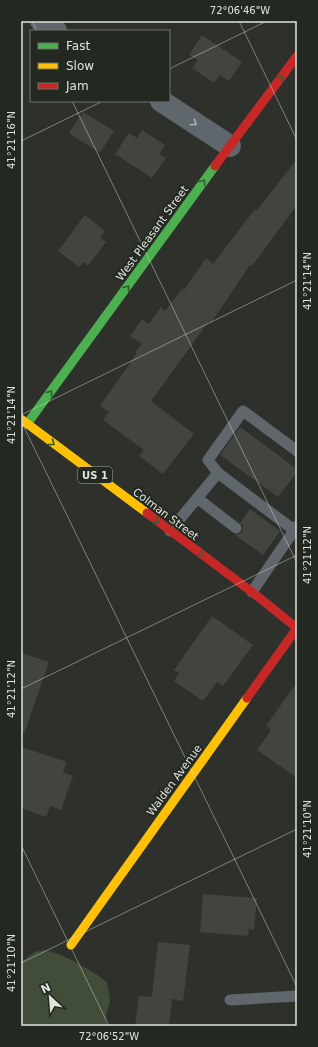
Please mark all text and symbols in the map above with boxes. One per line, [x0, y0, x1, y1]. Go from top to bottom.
text: 72°06'46"W [210, 5, 270, 16]
legend [30, 30, 170, 102]
text: Fast [66, 39, 90, 53]
text: Slow [66, 59, 94, 73]
one-way arrow [276, 75, 284, 82]
text: Jam [65, 79, 89, 93]
text: 41°21'16"N [6, 111, 17, 169]
one-way arrow [190, 118, 197, 126]
one-way arrow [198, 180, 205, 187]
street label: West Pleasant Street [114, 183, 192, 283]
text: 41°21'14"N [302, 252, 313, 310]
one-way arrow [122, 285, 129, 292]
text: 41°21'14"N [6, 386, 17, 444]
one-way arrow [45, 390, 52, 397]
one-way arrow [48, 438, 55, 445]
road number: US 1 [78, 467, 112, 483]
street label: Colman Street [130, 485, 202, 544]
one-way arrow [152, 516, 159, 524]
text: 41°21'12"N [302, 526, 313, 584]
one-way arrow [197, 550, 204, 557]
text: 41°21'12"N [6, 660, 17, 718]
street label: Walden Avenue [144, 742, 205, 819]
text: 41°21'10"N [302, 800, 313, 858]
text: 41°21'10"N [6, 934, 17, 992]
north arrow [30, 977, 70, 1017]
text: N [39, 981, 53, 996]
text: 72°06'52"W [79, 1031, 139, 1042]

